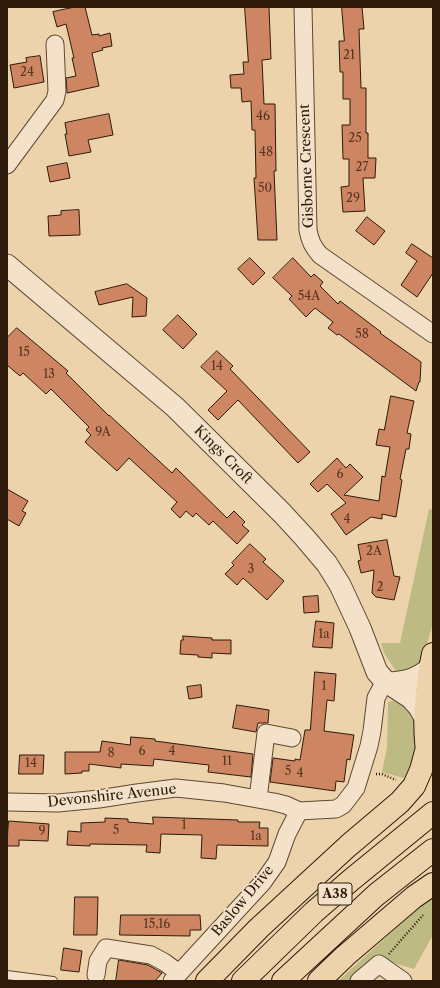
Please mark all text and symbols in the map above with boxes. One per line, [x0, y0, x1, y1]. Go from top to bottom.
house number: 21 [343, 49, 355, 63]
house number: 24 [20, 66, 34, 80]
street label: Gisborne Crescent [296, 104, 318, 228]
house number: 46 [256, 110, 270, 124]
house number: 25 [348, 132, 362, 146]
house number: 48 [259, 146, 273, 160]
house number: 27 [356, 161, 368, 175]
house number: 50 [258, 182, 272, 196]
house number: 29 [346, 192, 360, 206]
house number: 54A [298, 290, 320, 304]
house number: 58 [355, 328, 369, 342]
house number: 15 [18, 346, 30, 360]
house number: 14 [211, 360, 223, 374]
house number: 13 [43, 368, 55, 382]
street label: Kings Croft [190, 422, 256, 488]
house number: 9A [95, 426, 111, 440]
house number: 6 [336, 468, 344, 482]
house number: 4 [344, 513, 350, 527]
house number: 2A [366, 545, 382, 559]
house number: 3 [248, 563, 254, 577]
house number: 2 [377, 581, 383, 595]
house number: 1a [318, 628, 330, 642]
house number: 1 [321, 680, 327, 694]
house number: 6 [138, 745, 146, 759]
house number: 4 [169, 745, 175, 759]
house number: 8 [107, 747, 115, 761]
house number: 11 [222, 755, 232, 769]
house number: 14 [25, 757, 37, 771]
house number: 5 [285, 765, 291, 779]
house number: 4 [297, 767, 303, 781]
street label: Devonshire Avenue [47, 781, 177, 811]
house number: 1 [181, 819, 187, 833]
house number: 5 [113, 824, 119, 838]
house number: 9 [38, 825, 46, 839]
house number: 1a [250, 830, 262, 844]
street label: Baslow Drive [209, 862, 277, 940]
road number: A38 [318, 883, 352, 905]
house number: 15,16 [144, 918, 170, 932]

